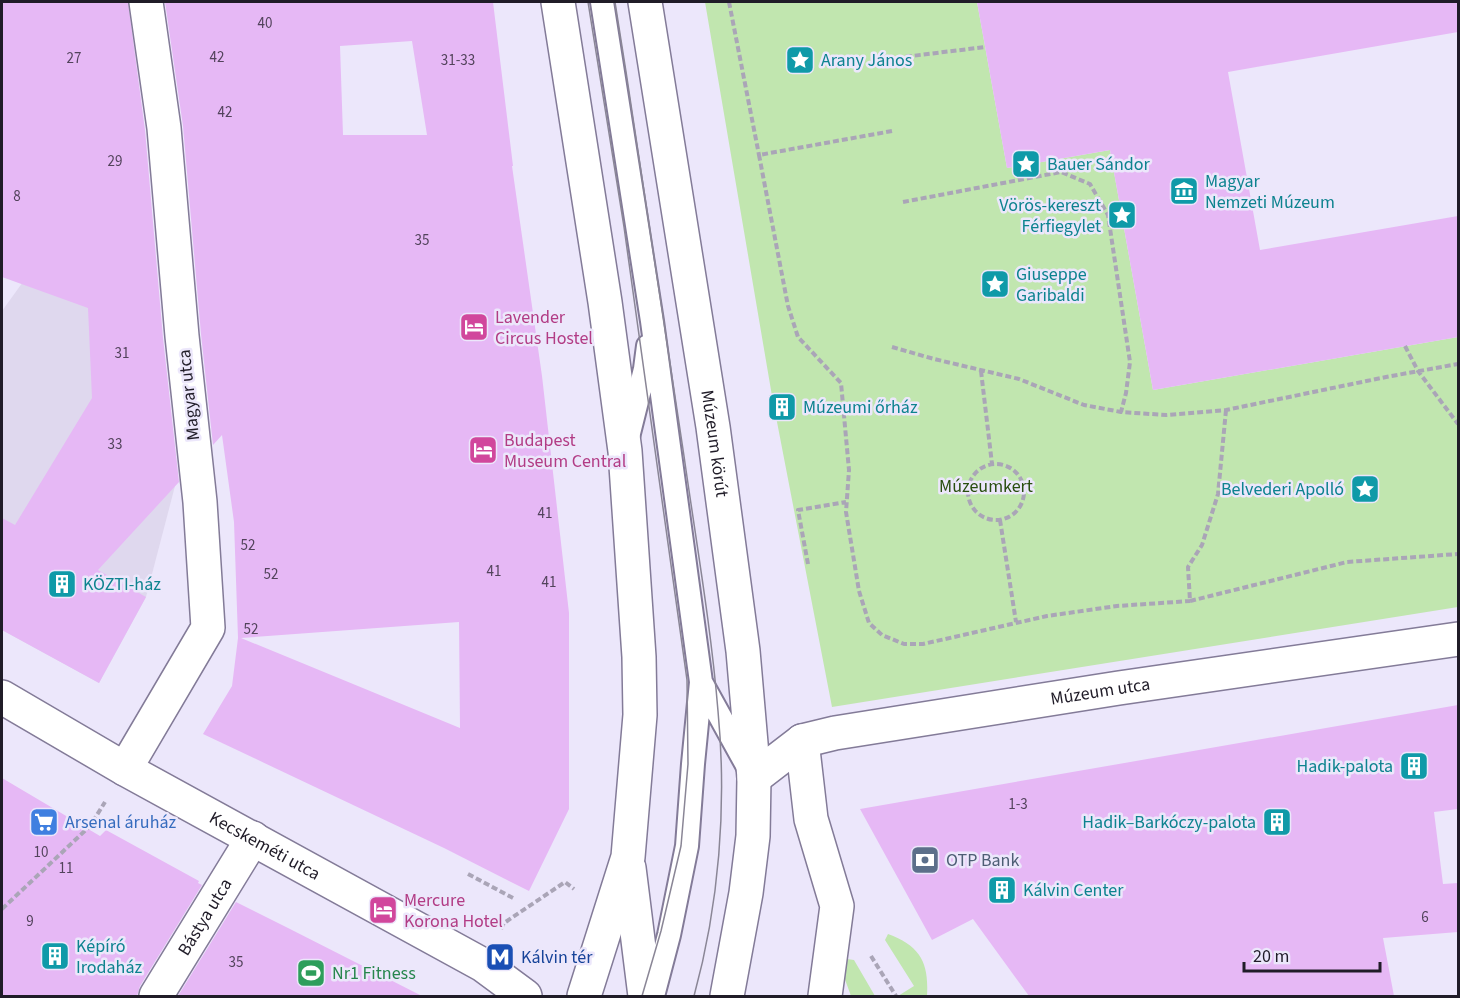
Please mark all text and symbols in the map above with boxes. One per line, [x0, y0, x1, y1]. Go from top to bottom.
house number: 40 [258, 13, 272, 34]
place icon: Arany János [784, 44, 816, 76]
house number: 42 [210, 47, 224, 68]
house number: 27 [67, 48, 81, 69]
place label: Arany János [821, 48, 912, 73]
house number: 31-33 [441, 50, 475, 71]
house number: 42 [218, 102, 232, 123]
place icon: Bauer Sándor [1010, 148, 1042, 180]
house number: 29 [108, 151, 122, 172]
place label: Bauer Sándor [1047, 152, 1150, 177]
place label: Magyar Nemzeti Múzeum [1205, 169, 1335, 215]
museum icon: Magyar Nemzeti Múzeum [1168, 175, 1200, 207]
house number: 8 [13, 186, 21, 207]
place label: Vörös-kereszt Férfiegylet [999, 193, 1101, 239]
place icon: Vörös-kereszt Férfiegylet [1106, 199, 1138, 231]
house number: 35 [415, 230, 429, 251]
place label: Giuseppe Garibaldi [1016, 262, 1087, 308]
place icon: Giuseppe Garibaldi [979, 268, 1011, 300]
place label: Lavender Circus Hostel [495, 305, 593, 351]
hotel icon: Lavender Circus Hostel [458, 311, 490, 343]
house number: 31 [115, 343, 129, 364]
street label: Magyar utca [172, 348, 206, 442]
street label: Múzeum körút [695, 388, 735, 499]
building icon: Múzeumi őrház [766, 391, 798, 423]
place label: Múzeumi őrház [803, 395, 918, 420]
place label: Budapest Museum Central [504, 428, 626, 474]
house number: 33 [108, 434, 122, 455]
hotel icon: Budapest Museum Central [467, 434, 499, 466]
place icon: Belvederi Apolló [1349, 473, 1381, 505]
park label: Múzeumkert [939, 474, 1033, 499]
place label: Belvederi Apolló [1221, 477, 1344, 502]
house number: 41 [538, 503, 552, 524]
house number: 52 [241, 535, 255, 556]
house number: 41 [487, 561, 501, 582]
house number: 52 [264, 564, 278, 585]
building icon: KÖZTI-ház [46, 568, 78, 600]
place label: KÖZTI-ház [83, 572, 161, 597]
house number: 41 [542, 572, 556, 593]
house number: 52 [244, 619, 258, 640]
street label: Múzeum utca [1049, 671, 1152, 711]
building icon: Hadik-palota [1398, 750, 1430, 782]
place label: Hadik-palota [1296, 754, 1393, 779]
house number: 1-3 [1008, 794, 1028, 815]
street label: Kecskeméti utca [205, 805, 325, 886]
supermarket icon: Arsenal áruház [28, 806, 60, 838]
building icon: Hadik–Barkóczy-palota [1261, 806, 1293, 838]
place label: Arsenal áruház [65, 810, 177, 835]
place label: Hadik–Barkóczy-palota [1082, 810, 1256, 835]
house number: 10 [34, 842, 48, 863]
bank icon: OTP Bank [909, 844, 941, 876]
place label: OTP Bank [946, 848, 1019, 873]
house number: 11 [59, 858, 73, 879]
street label: Bástya utca [171, 873, 238, 960]
building icon: Kálvin Center [986, 874, 1018, 906]
place label: Kálvin Center [1023, 878, 1124, 903]
place label: Mercure Korona Hotel [404, 888, 503, 934]
hotel icon: Mercure Korona Hotel [367, 894, 399, 926]
house number: 6 [1421, 907, 1429, 928]
house number: 9 [26, 911, 34, 932]
place label: Képíró Irodaház [76, 934, 142, 980]
scale bar [1244, 935, 1380, 973]
building icon: Képíró Irodaház [39, 940, 71, 972]
metro station icon: Kálvin tér [484, 941, 516, 973]
text: 20 m [1253, 944, 1289, 969]
place label: Kálvin tér [521, 945, 593, 970]
house number: 35 [229, 952, 243, 973]
sports icon: Nr1 Fitness [295, 957, 327, 989]
place label: Nr1 Fitness [332, 961, 416, 986]

